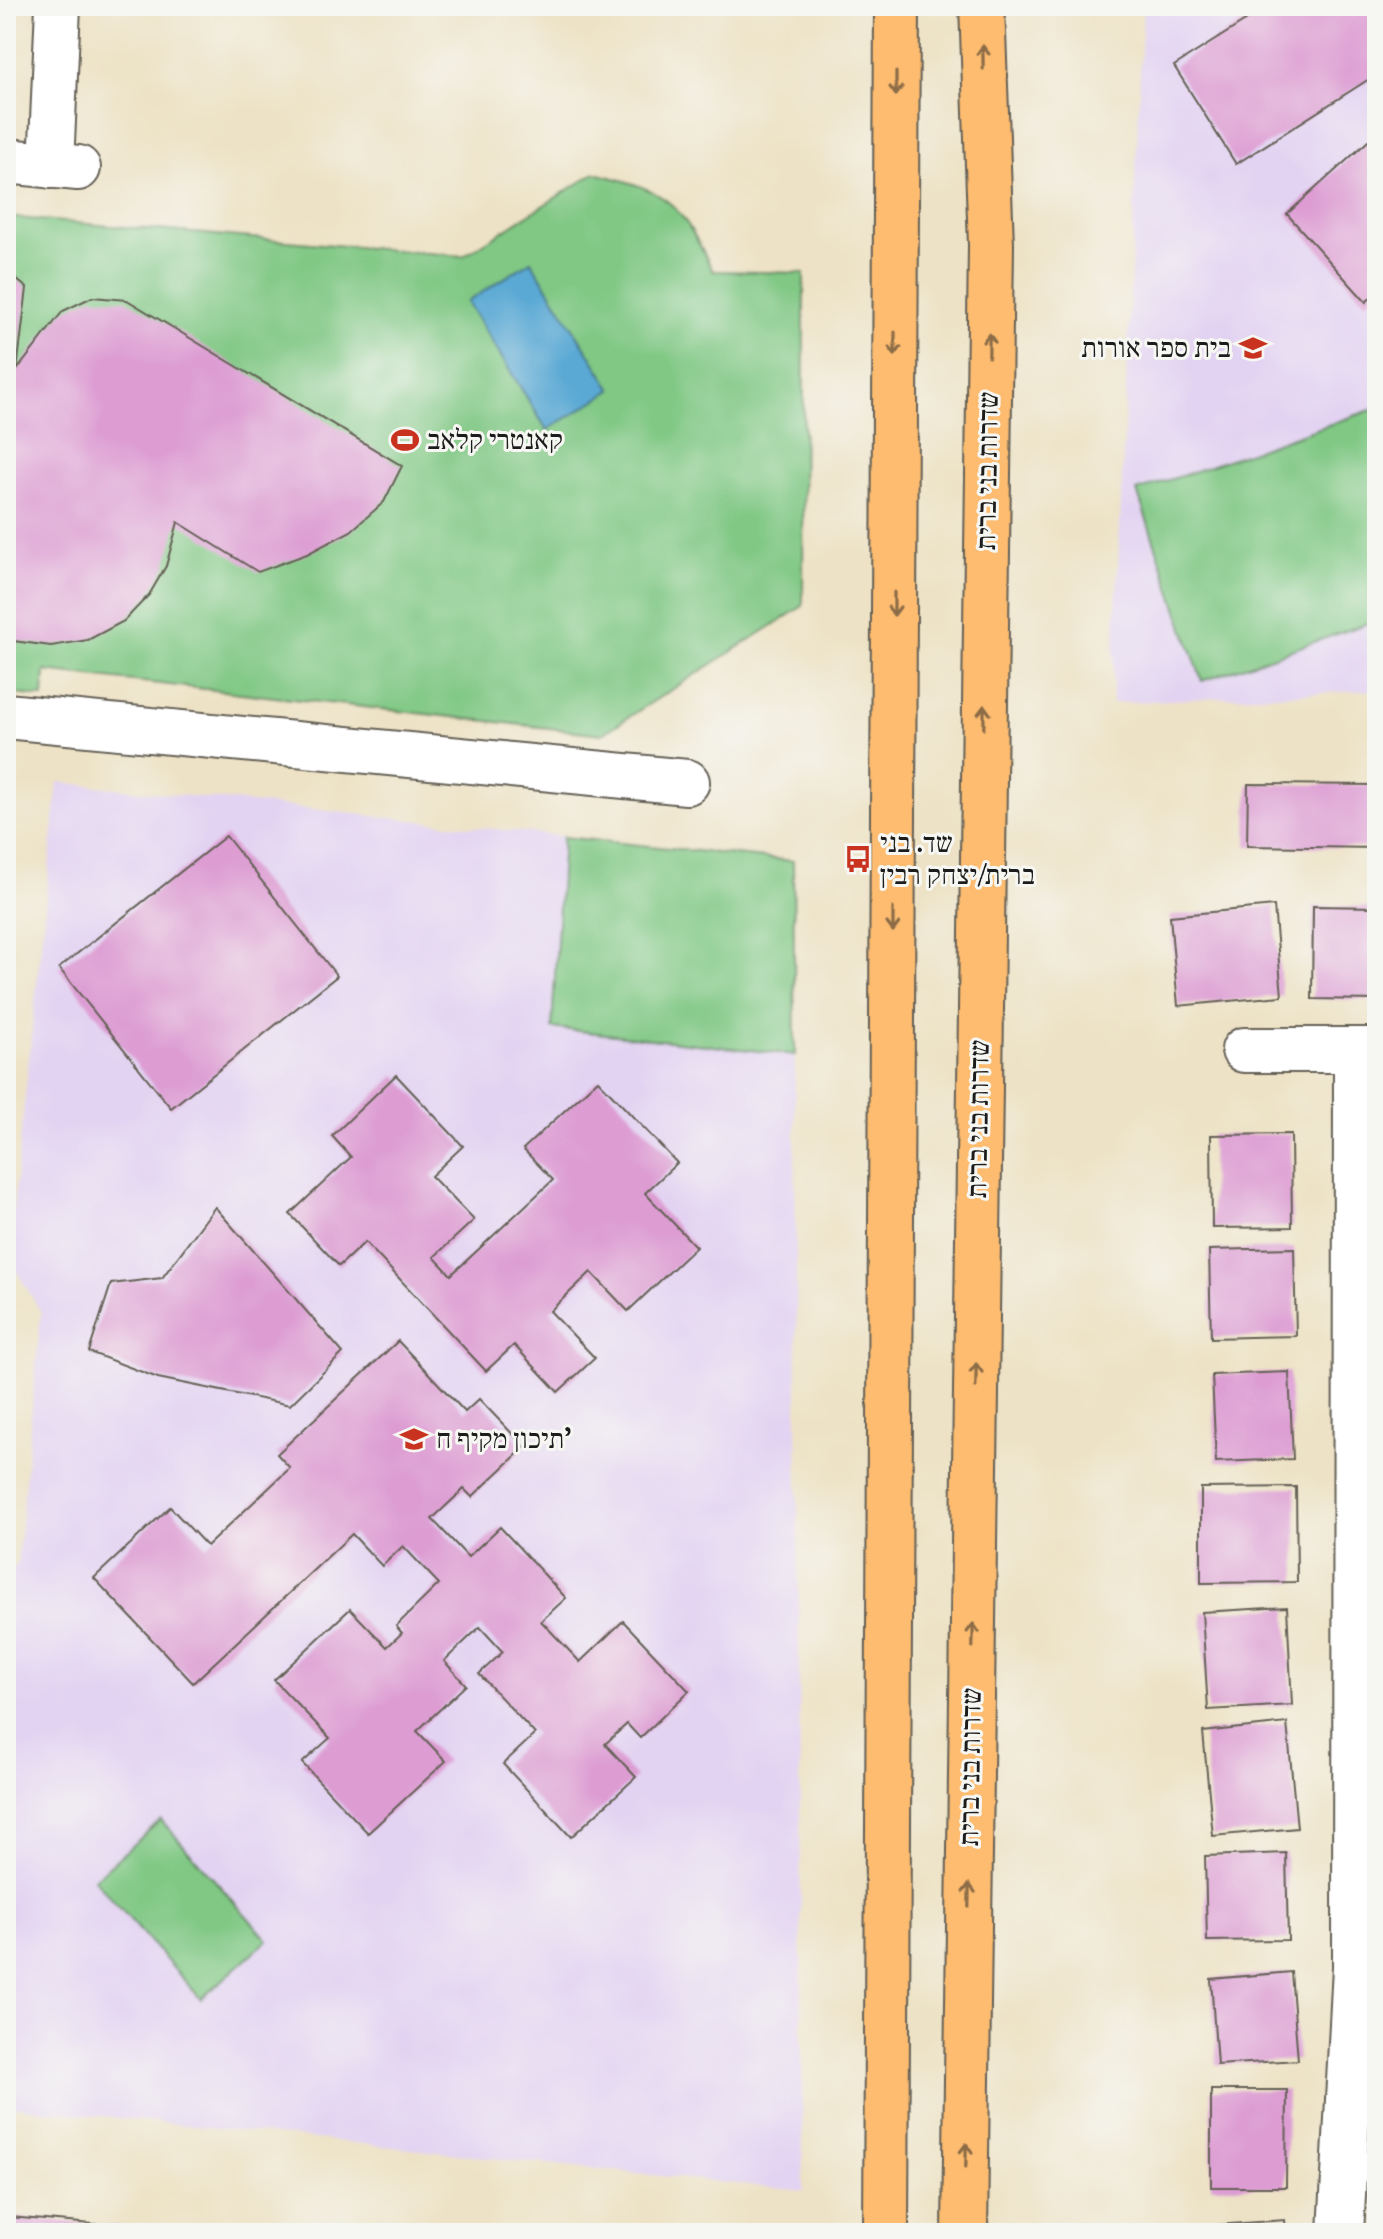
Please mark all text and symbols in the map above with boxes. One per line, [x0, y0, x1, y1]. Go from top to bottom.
one-way arrow [975, 44, 991, 71]
one-way arrow [888, 70, 904, 97]
one-way arrow [887, 330, 903, 357]
place label: בית ספר אורות [1081, 331, 1231, 366]
one-way arrow [982, 332, 997, 359]
school or university icon: בית ספר אורות [1238, 333, 1268, 363]
street label: שדרות בני ברית [969, 391, 1007, 551]
place label: קאנטרי קלאב [427, 423, 563, 458]
sports icon: קאנטרי קלאב [390, 425, 420, 455]
one-way arrow [886, 590, 902, 617]
one-way arrow [977, 704, 992, 731]
place label: שד. בני ברית/יצחק רבין [880, 826, 1035, 893]
bus stop icon: שד. בני ברית/יצחק רבין [843, 844, 873, 874]
one-way arrow [885, 906, 900, 933]
street label: שדרות בני ברית [960, 1039, 998, 1199]
one-way arrow [968, 1362, 984, 1389]
place label: תיכון מקיף ח' [436, 1422, 571, 1457]
school or university icon: תיכון מקיף ח' [399, 1424, 429, 1454]
one-way arrow [965, 1622, 980, 1649]
street label: שדרות בני ברית [952, 1687, 990, 1847]
one-way arrow [962, 1882, 977, 1909]
one-way arrow [958, 2142, 974, 2169]

